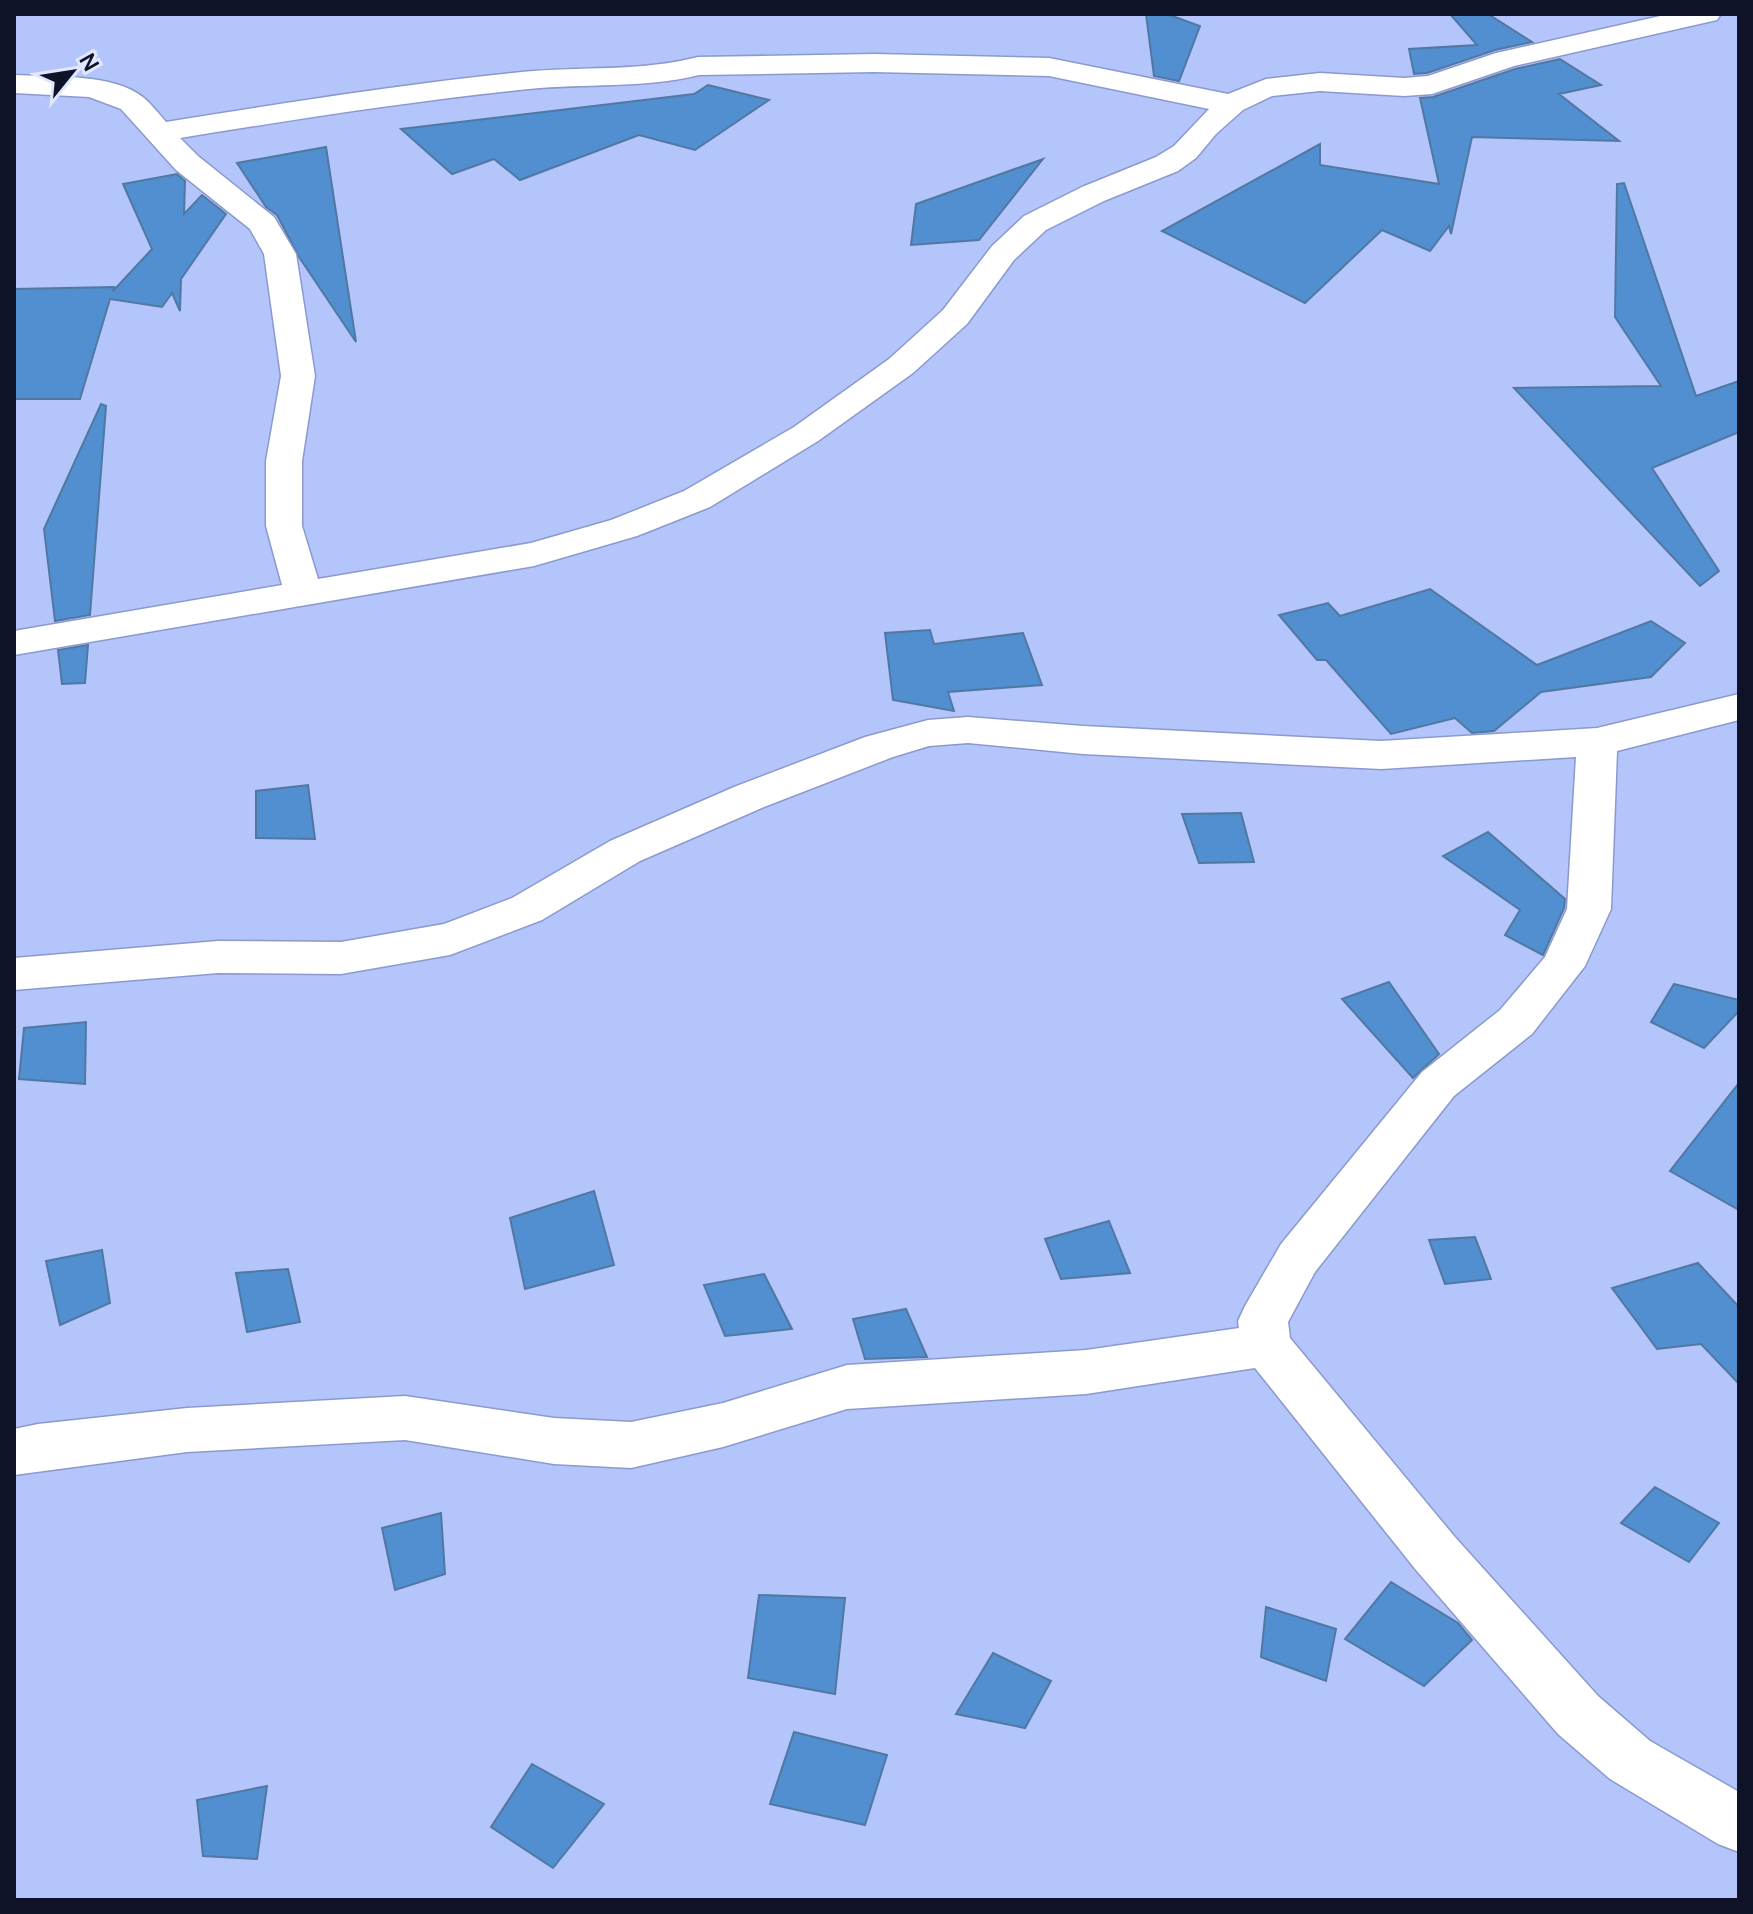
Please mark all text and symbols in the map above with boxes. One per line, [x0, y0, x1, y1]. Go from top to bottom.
north arrow [32, 32, 112, 112]
text: N [72, 48, 106, 76]

